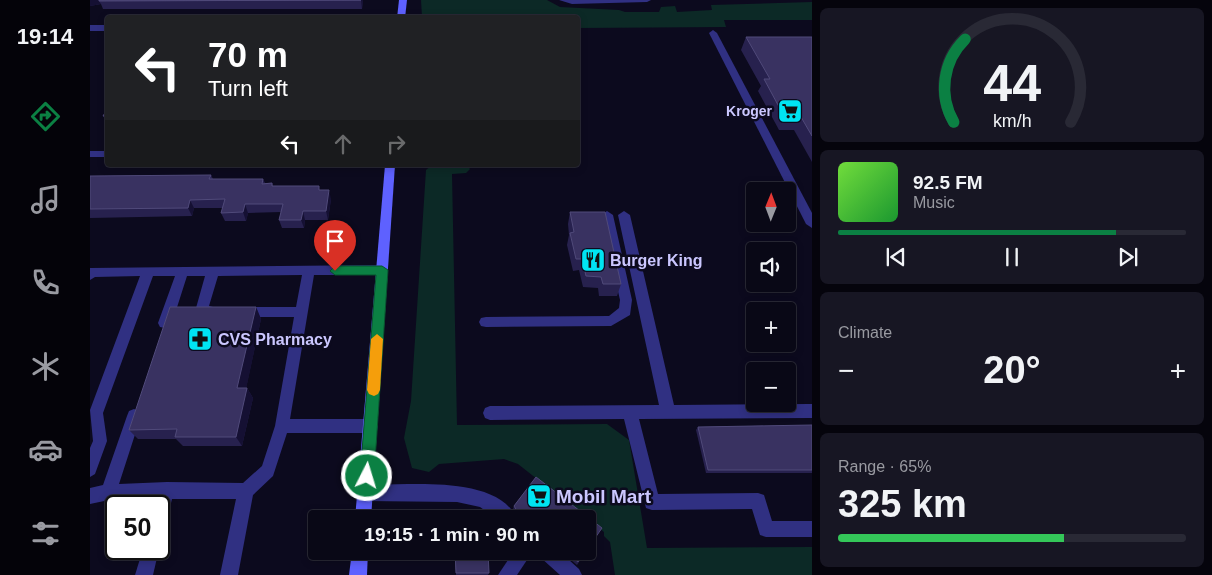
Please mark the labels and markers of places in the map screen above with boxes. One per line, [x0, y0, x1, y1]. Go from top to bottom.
supermarket icon: Kroger [777, 98, 803, 124]
place label: Kroger [726, 103, 773, 119]
pin [314, 220, 356, 271]
restaurant icon: Burger King [580, 247, 606, 273]
place label: Burger King [610, 252, 702, 269]
pharmacy icon: CVS Pharmacy [187, 326, 213, 352]
place label: CVS Pharmacy [218, 331, 332, 348]
supermarket icon: Mobil Mart [526, 483, 552, 509]
place label: Mobil Mart [556, 486, 652, 507]

